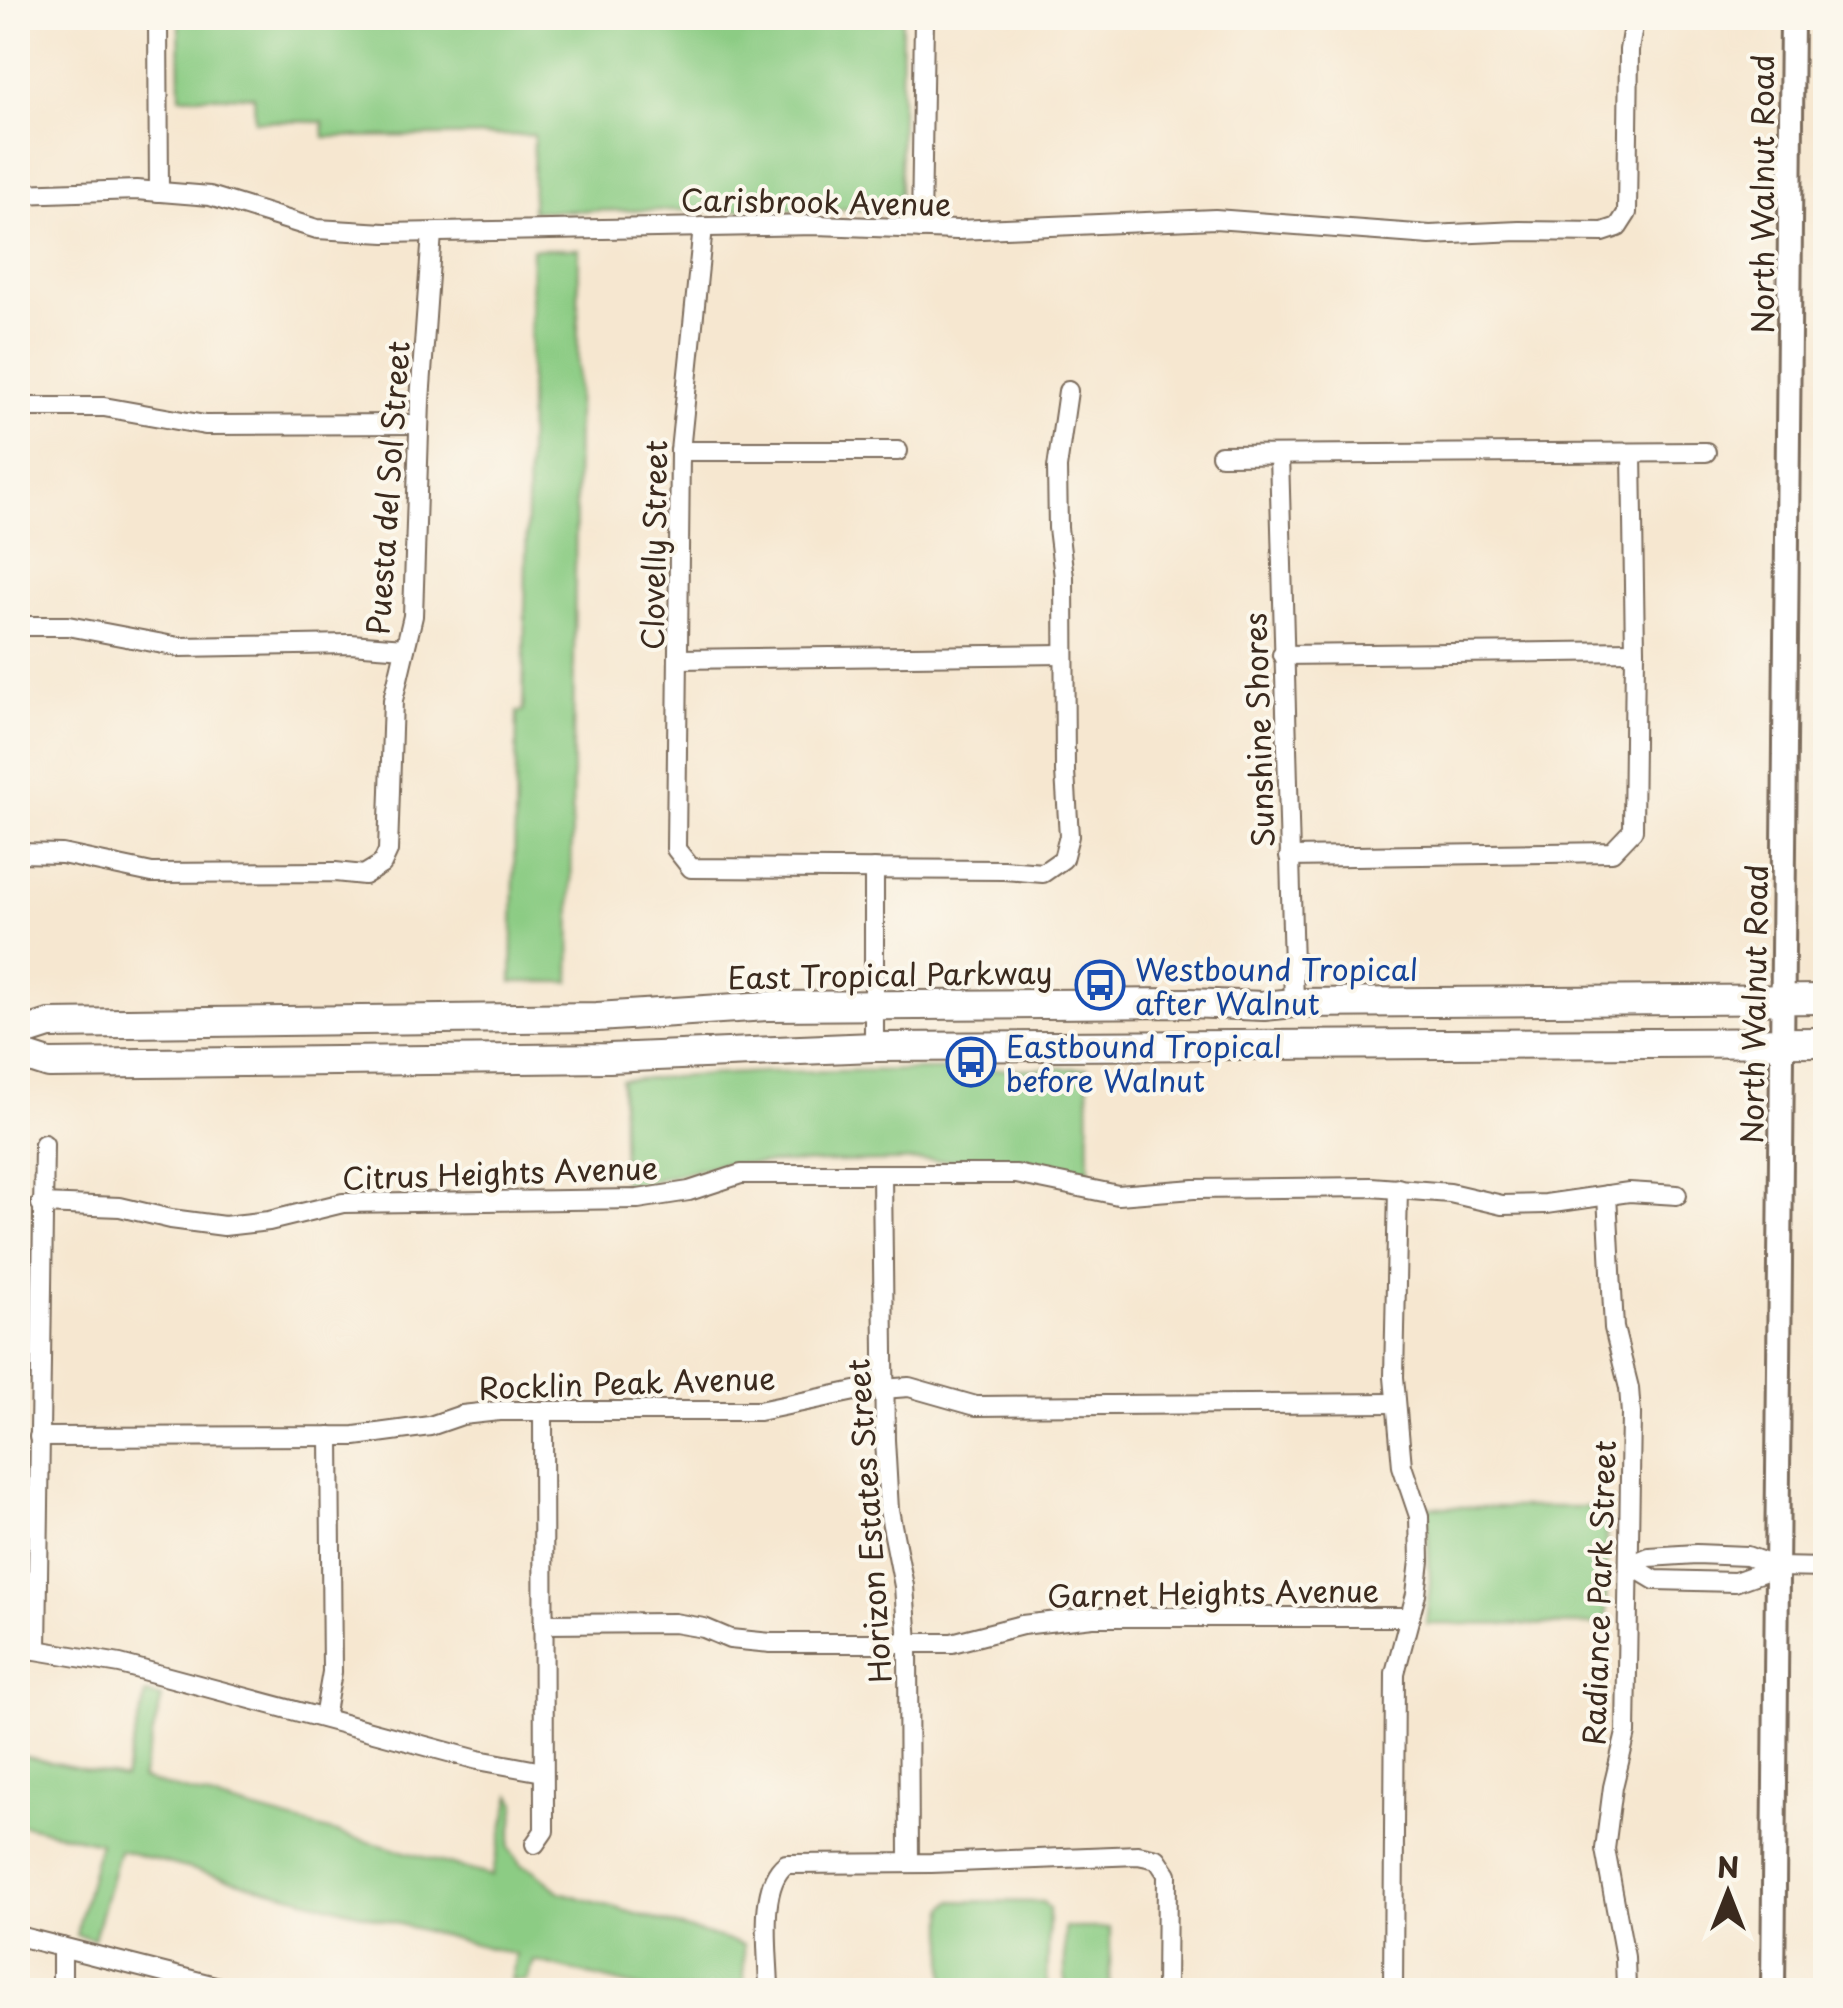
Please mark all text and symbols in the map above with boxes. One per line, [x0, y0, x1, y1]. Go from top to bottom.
street label: North Walnut Road [1739, 54, 1784, 334]
street label: Carisbrook Avenue [680, 176, 952, 226]
street label: Puesta del Sol Street [354, 339, 420, 637]
street label: Clovelly Street [629, 440, 677, 650]
street label: Sunshine Shores [1231, 612, 1285, 848]
street label: North Walnut Road [1728, 864, 1778, 1144]
place label: Westbound Tropical after Walnut [1135, 946, 1418, 1025]
street label: East Tropical Parkway [727, 949, 1053, 999]
bus stop icon: Westbound Tropical after Walnut [1074, 959, 1126, 1011]
place label: Eastbound Tropical before Walnut [1006, 1023, 1282, 1102]
bus stop icon: Eastbound Tropical before Walnut [945, 1036, 997, 1088]
street label: Citrus Heights Avenue [341, 1144, 659, 1200]
street label: Rocklin Peak Avenue [478, 1354, 776, 1410]
street label: Horizon Estates Street [834, 1357, 902, 1685]
street label: Radiance Park Street [1570, 1440, 1626, 1746]
street label: Garnet Heights Avenue [1047, 1567, 1379, 1617]
north arrow [1678, 1843, 1778, 1943]
text: N [1717, 1845, 1739, 1888]

